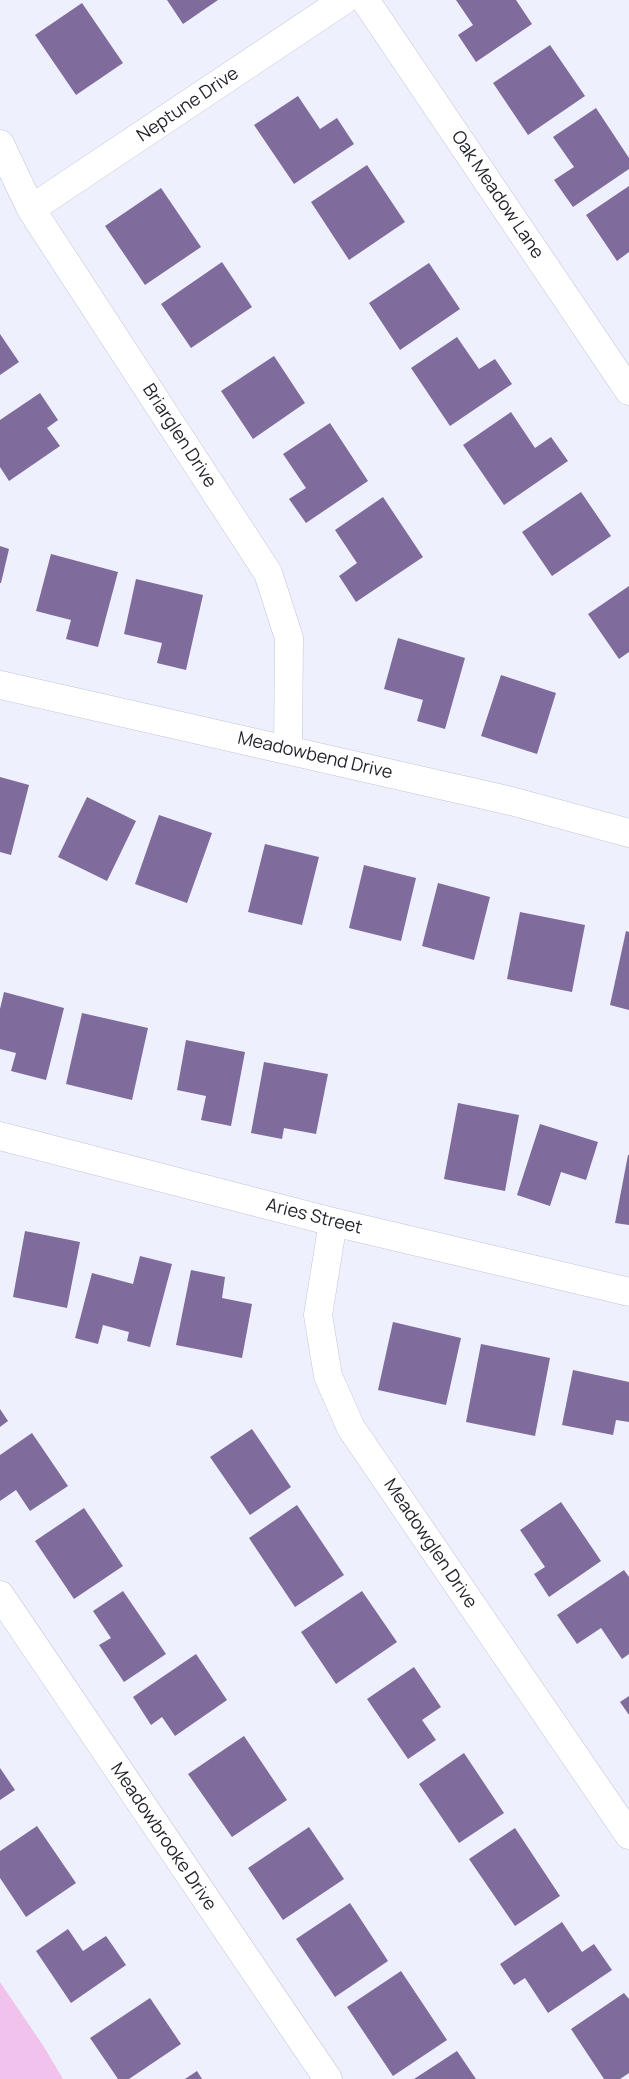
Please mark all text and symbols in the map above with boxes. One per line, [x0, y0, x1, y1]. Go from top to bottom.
street label: Neptune Drive [133, 63, 243, 147]
street label: Oak Meadow Lane [446, 127, 548, 263]
street label: Briarglen Drive [137, 380, 221, 492]
street label: Meadowbend Drive [236, 728, 394, 784]
street label: Aries Street [264, 1195, 364, 1239]
street label: Meadowglen Drive [379, 1475, 481, 1613]
street label: Meadowbrooke Drive [106, 1759, 220, 1915]

